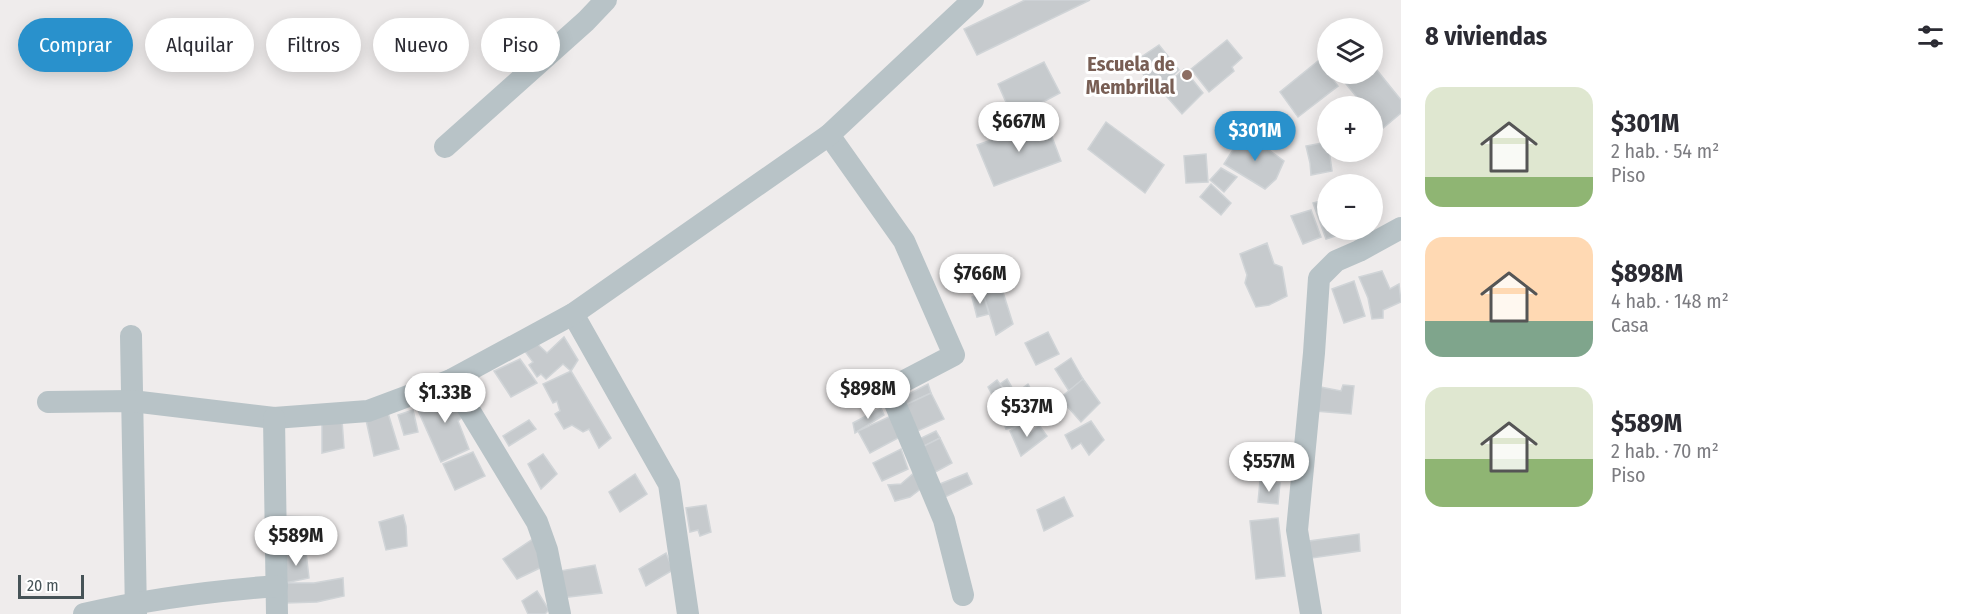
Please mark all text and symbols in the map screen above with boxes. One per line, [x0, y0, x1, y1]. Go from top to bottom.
chip: Comprar [18, 18, 133, 72]
chip: Alquilar [145, 18, 254, 72]
chip: Filtros [266, 18, 361, 72]
chip: Nuevo [373, 18, 469, 72]
chip: Piso [481, 18, 560, 72]
map controls [1317, 18, 1383, 240]
button: layers [1317, 18, 1383, 84]
icon: filters [1914, 20, 1947, 53]
text: 8 viviendas [1425, 21, 1547, 52]
place label: Escuela de Membrillal [1086, 52, 1176, 99]
marker: Escuela de Membrillal [1180, 68, 1194, 82]
button: + [1317, 96, 1383, 162]
pin: $667M [977, 102, 1061, 153]
text: $301M [1611, 108, 1680, 139]
text: $667M [992, 109, 1046, 133]
pin: $301M [1213, 111, 1297, 162]
icon: home [1473, 111, 1545, 183]
text: $301M [1229, 118, 1281, 142]
text: 2 hab. · 54 m² [1611, 139, 1719, 163]
text: Piso [1611, 163, 1646, 187]
button: − [1317, 174, 1383, 240]
pin: $766M [938, 254, 1022, 305]
text: $898M [1611, 258, 1683, 289]
text: $766M [953, 261, 1007, 285]
icon: home [1473, 261, 1545, 333]
text: 4 hab. · 148 m² [1611, 289, 1729, 313]
text: Casa [1611, 313, 1649, 337]
pin: $898M [826, 369, 910, 420]
pin: $1.33B [396, 373, 494, 424]
text: $898M [840, 376, 896, 400]
text: $1.33B [419, 380, 471, 404]
pin: $537M [985, 387, 1069, 438]
text: $537M [1001, 394, 1053, 418]
text: $589M [1611, 408, 1682, 439]
icon: home [1473, 411, 1545, 483]
text: 2 hab. · 70 m² [1611, 439, 1719, 463]
pin: $557M [1227, 442, 1311, 493]
text: $557M [1243, 449, 1295, 473]
text: Piso [1611, 463, 1646, 487]
pin: $589M [254, 516, 338, 567]
text: $589M [269, 523, 323, 547]
scale bar [18, 572, 84, 600]
text: 20 m [27, 576, 58, 595]

